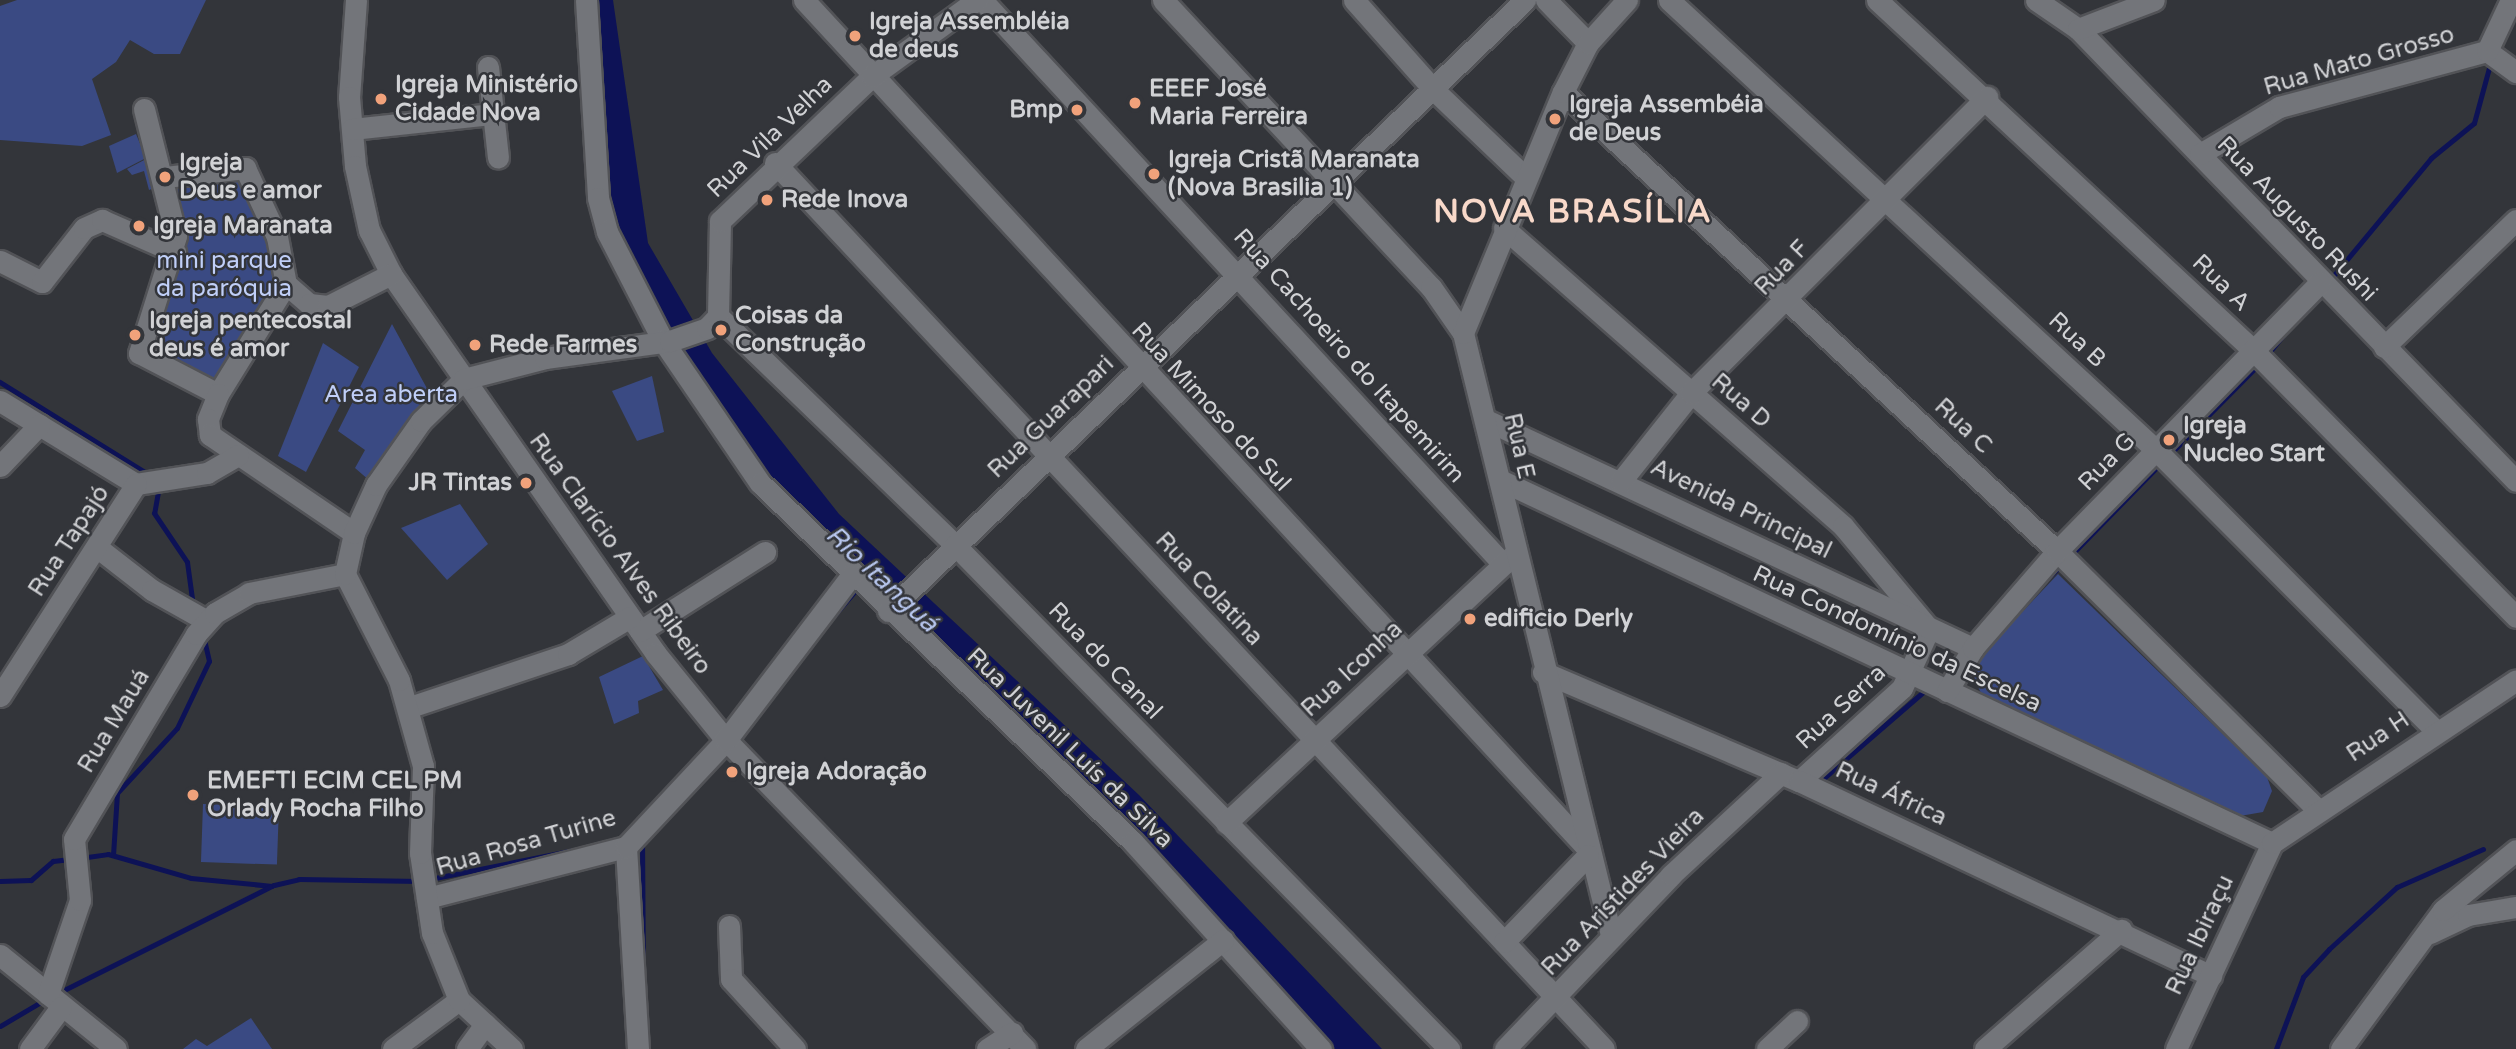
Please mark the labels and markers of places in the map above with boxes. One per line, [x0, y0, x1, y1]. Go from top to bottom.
place label: Igreja Assembléia de deus [869, 8, 1070, 64]
marker: Igreja Assembléia de deus [847, 28, 863, 44]
place label: Igreja Ministério Cidade Nova [395, 71, 578, 127]
place label: EEEF José Maria Ferreira [1149, 75, 1308, 131]
marker: Igreja Ministério Cidade Nova [373, 91, 389, 107]
place label: Igreja Assembéia de Deus [1569, 91, 1764, 147]
marker: EEEF José Maria Ferreira [1127, 95, 1143, 111]
place label: Bmp [1009, 96, 1063, 124]
marker: Bmp [1069, 102, 1085, 118]
marker: Igreja Assembéia de Deus [1547, 111, 1563, 127]
place label: Igreja Cristã Maranata (Nova Brasilia 1) [1168, 146, 1420, 202]
place label: Igreja Deus e amor [179, 149, 322, 205]
marker: Igreja Cristã Maranata (Nova Brasilia 1) [1146, 166, 1162, 182]
marker: Igreja Deus e amor [157, 169, 173, 185]
place label: Rede Inova [781, 186, 908, 214]
marker: Rede Inova [759, 192, 775, 208]
place label: Igreja Maranata [153, 212, 333, 240]
marker: Igreja Maranata [131, 218, 147, 234]
place label: Coisas da Construção [735, 302, 866, 358]
place label: Igreja pentecostal deus é amor [149, 307, 352, 363]
marker: Coisas da Construção [713, 322, 729, 338]
marker: Igreja pentecostal deus é amor [127, 327, 143, 343]
place label: Rede Farmes [489, 331, 637, 359]
marker: Rede Farmes [467, 337, 483, 353]
place label: Igreja Nucleo Start [2183, 412, 2325, 468]
marker: Igreja Nucleo Start [2161, 432, 2177, 448]
place label: JR Tintas [409, 469, 512, 497]
marker: JR Tintas [518, 475, 534, 491]
place label: edificio Derly [1484, 605, 1633, 633]
marker: edificio Derly [1462, 611, 1478, 627]
place label: Igreja Adoração [746, 758, 927, 786]
marker: Igreja Adoração [724, 764, 740, 780]
place label: EMEFTI ECIM CEL PM Orlady Rocha Filho [207, 767, 463, 823]
marker: EMEFTI ECIM CEL PM Orlady Rocha Filho [185, 787, 201, 803]

